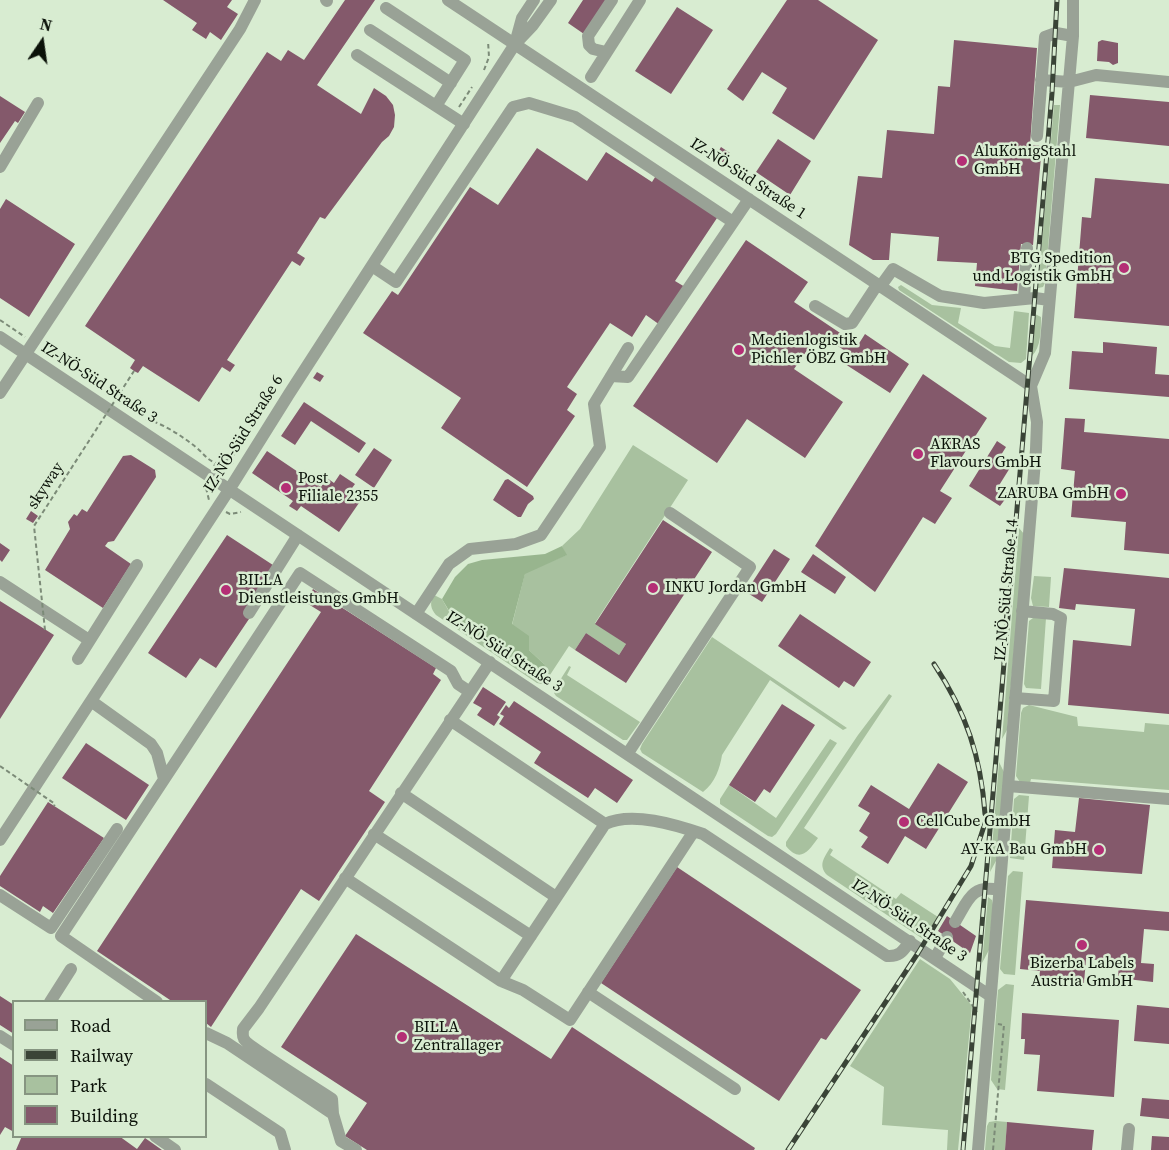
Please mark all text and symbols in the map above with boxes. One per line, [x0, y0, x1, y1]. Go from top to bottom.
north arrow [12, 12, 72, 72]
text: N [38, 12, 54, 36]
street label: IZ-NÖ-Süd Straße 1 [686, 134, 810, 224]
place label: AluKönigStahl GmbH [974, 142, 1076, 180]
marker: AluKönigStahl GmbH [955, 154, 969, 168]
place label: BTG Spedition und Logistik GmbH [973, 249, 1112, 287]
marker: BTG Spedition und Logistik GmbH [1117, 261, 1131, 275]
place label: Medienlogistik Pichler ÖBZ GmbH [751, 331, 886, 369]
street label: IZ-NÖ-Süd Straße 3 [37, 338, 161, 428]
marker: Medienlogistik Pichler ÖBZ GmbH [732, 343, 746, 357]
street label: IZ-NÖ-Süd Straße 6 [200, 372, 288, 496]
place label: AKRAS Flavours GmbH [930, 435, 1042, 473]
marker: AKRAS Flavours GmbH [911, 447, 925, 461]
street label: skyway [24, 459, 68, 513]
place label: Post Filiale 2355 [298, 469, 378, 507]
marker: Post Filiale 2355 [279, 481, 293, 495]
place label: ZARUBA GmbH [998, 484, 1109, 504]
marker: ZARUBA GmbH [1114, 487, 1128, 501]
street label: IZ-NÖ-Süd Straße 14 [991, 518, 1023, 662]
place label: BILLA Dienstleistungs GmbH [238, 571, 399, 609]
place label: INKU Jordan GmbH [665, 578, 807, 598]
marker: INKU Jordan GmbH [646, 581, 660, 595]
marker: BILLA Dienstleistungs GmbH [219, 583, 233, 597]
street label: IZ-NÖ-Süd Straße 3 [442, 607, 566, 697]
place label: CellCube GmbH [916, 812, 1031, 832]
marker: CellCube GmbH [897, 815, 911, 829]
place label: AY-KA Bau GmbH [961, 840, 1087, 860]
marker: AY-KA Bau GmbH [1092, 843, 1106, 857]
street label: IZ-NÖ-Süd Straße 3 [848, 875, 970, 967]
marker: Bizerba Labels Austria GmbH [1075, 938, 1089, 952]
place label: Bizerba Labels Austria GmbH [1030, 954, 1134, 992]
legend [12, 1000, 207, 1138]
text: Road [70, 1013, 111, 1038]
place label: BILLA Zentrallager [414, 1018, 501, 1056]
marker: BILLA Zentrallager [395, 1030, 409, 1044]
text: Railway [70, 1043, 133, 1068]
text: Park [70, 1073, 107, 1098]
text: Building [70, 1103, 138, 1128]

